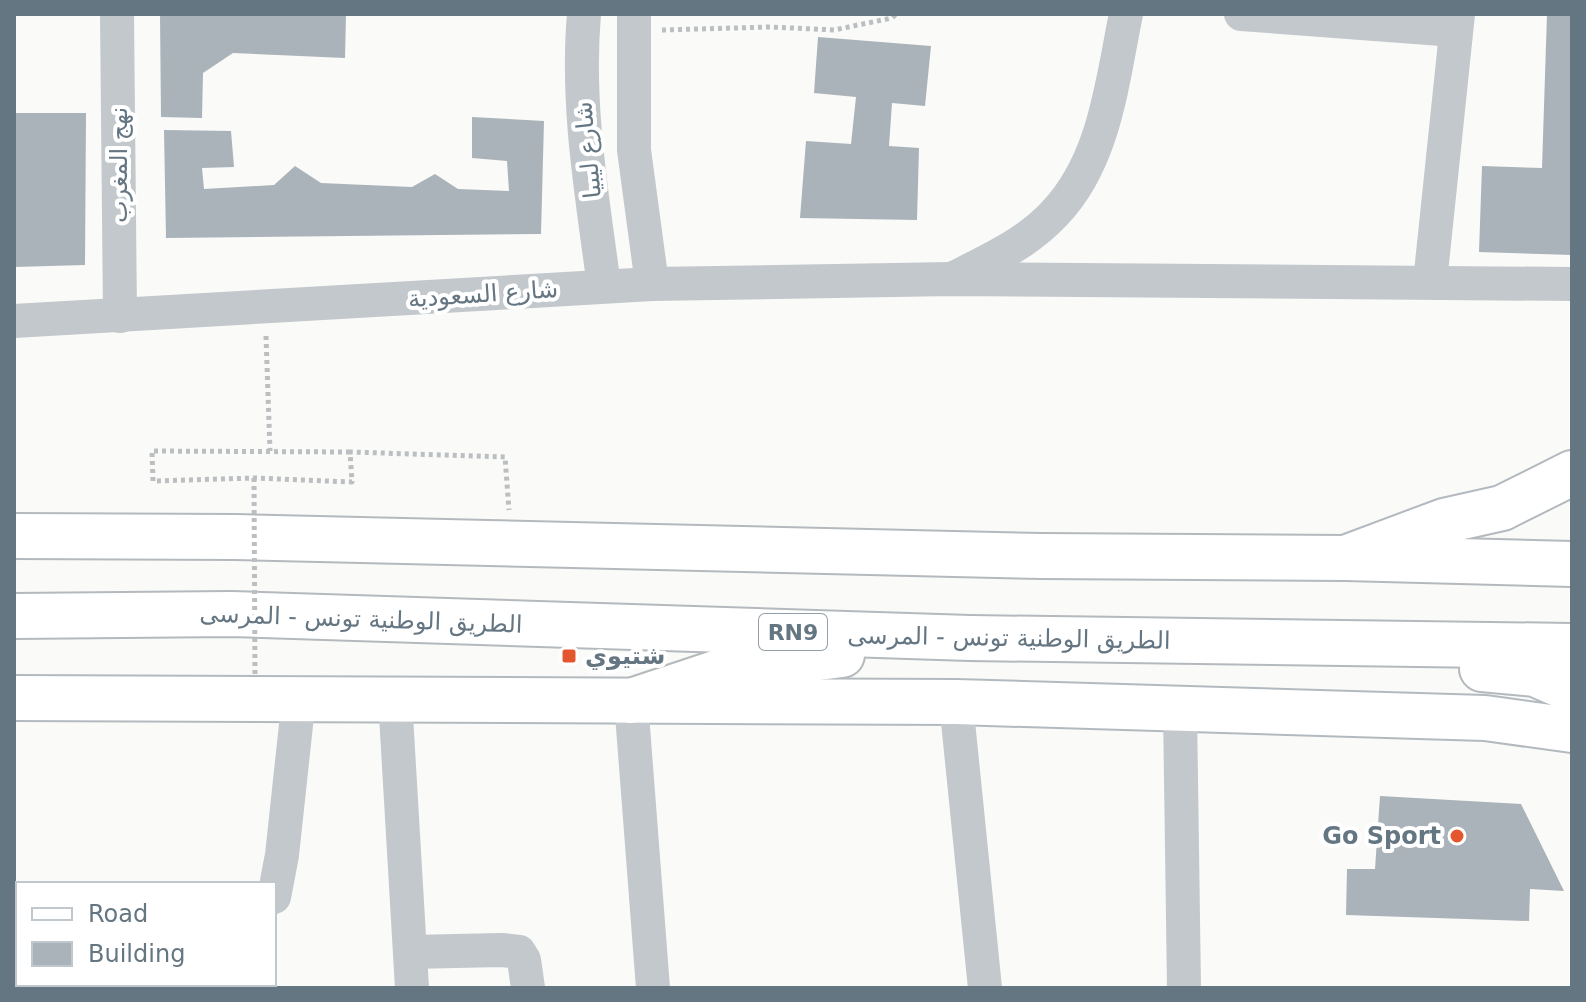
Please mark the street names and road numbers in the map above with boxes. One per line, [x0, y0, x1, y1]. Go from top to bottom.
street label: شارع ليبيا [569, 100, 607, 200]
street label: نهج المغرب [105, 107, 133, 223]
street label: شارع السعودية [407, 275, 559, 313]
street label: الطريق الوطنية تونس - المرسى [199, 599, 523, 639]
road number: RN9 [759, 614, 827, 650]
street label: الطريق الوطنية تونس - المرسى [847, 621, 1171, 655]

